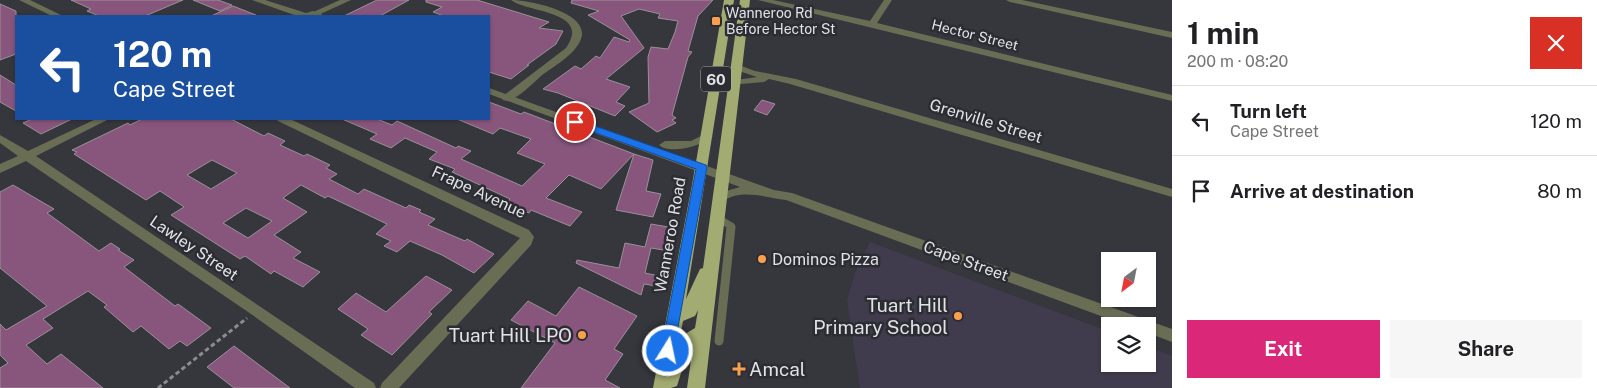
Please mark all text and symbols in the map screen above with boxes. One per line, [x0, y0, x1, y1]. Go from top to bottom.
place label: Wanneroo Rd Before Hector St [726, 5, 836, 37]
marker: Wanneroo Rd Before Hector St [710, 15, 722, 27]
text: 1 min [1187, 15, 1259, 51]
street label: Hector Street [930, 16, 1020, 54]
button: close [1530, 17, 1582, 69]
text: 120 m [113, 34, 212, 75]
icon: left [30, 35, 95, 100]
text: 200 m · 08:20 [1187, 52, 1288, 71]
road number: 60 [701, 66, 731, 92]
text: Cape Street [113, 76, 235, 102]
street label: Grenville Street [927, 95, 1045, 147]
text: Turn left [1230, 100, 1307, 122]
pin [554, 101, 596, 143]
icon: left [1187, 107, 1215, 135]
icon: arrive [561, 108, 589, 136]
text: 120 m [1530, 110, 1582, 132]
text: Cape Street [1230, 122, 1319, 141]
street label: Frape Avenue [429, 162, 529, 222]
street label: Wanneroo Road [650, 176, 690, 294]
icon: arrive [1187, 177, 1215, 205]
text: Arrive at destination [1230, 180, 1414, 202]
text: 80 m [1537, 180, 1582, 202]
street label: Lawley Street [146, 211, 242, 285]
street label: Cape Street [921, 237, 1011, 285]
place label: Dominos Pizza [772, 250, 879, 269]
north arrow [1101, 252, 1156, 308]
map controls [1101, 252, 1156, 372]
marker: Dominos Pizza [756, 253, 768, 265]
place label: Tuart Hill Primary School [813, 294, 948, 338]
marker: Tuart Hill Primary School [952, 310, 964, 322]
button: layers [1101, 317, 1156, 372]
button: Exit [1187, 320, 1380, 378]
button: Share [1390, 320, 1582, 378]
place label: Tuart Hill LPO [449, 324, 572, 346]
position arrow [641, 324, 693, 376]
marker: Tuart Hill LPO [576, 329, 588, 341]
place label: Amcal [749, 358, 805, 380]
marker: Amcal [733, 363, 745, 375]

